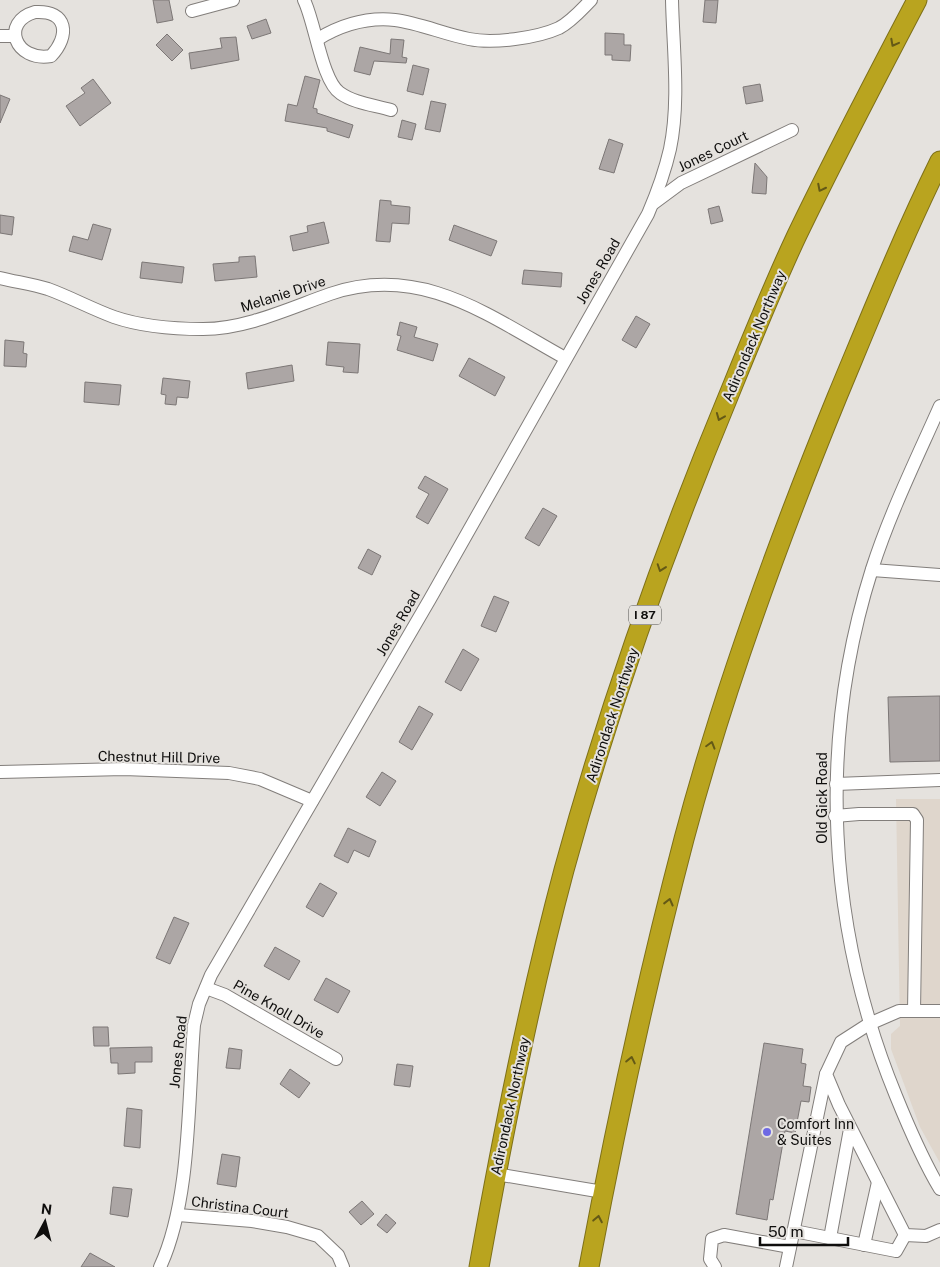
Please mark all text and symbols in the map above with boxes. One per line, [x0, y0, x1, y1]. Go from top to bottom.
one-way arrow [890, 38, 900, 47]
street label: Jones Court [675, 127, 751, 175]
one-way arrow [817, 183, 827, 192]
street label: Jones Road [573, 235, 623, 307]
street label: Adirondack Northway [719, 268, 789, 404]
street label: Melanie Drive [238, 273, 328, 315]
one-way arrow [716, 412, 726, 421]
one-way arrow [657, 563, 667, 572]
street label: Jones Road [373, 587, 423, 659]
road number: I 87 [629, 606, 661, 624]
street label: Adirondack Northway [583, 645, 641, 784]
one-way arrow [706, 742, 716, 750]
street label: Chestnut Hill Drive [98, 748, 220, 766]
street label: Old Gick Road [814, 752, 830, 844]
one-way arrow [663, 898, 673, 906]
street label: Pine Knoll Drive [231, 976, 327, 1042]
street label: Jones Road [166, 1015, 190, 1089]
street label: Adirondack Northway [488, 1035, 533, 1176]
one-way arrow [625, 1056, 636, 1064]
place label: Comfort Inn & Suites [777, 1116, 854, 1148]
marker: Comfort Inn & Suites [761, 1126, 773, 1138]
street label: Christina Court [190, 1193, 290, 1221]
north arrow [20, 1197, 70, 1247]
text: N [40, 1200, 53, 1218]
scale bar [760, 1214, 848, 1246]
one-way arrow [592, 1215, 602, 1224]
text: 50 m [768, 1223, 803, 1240]

